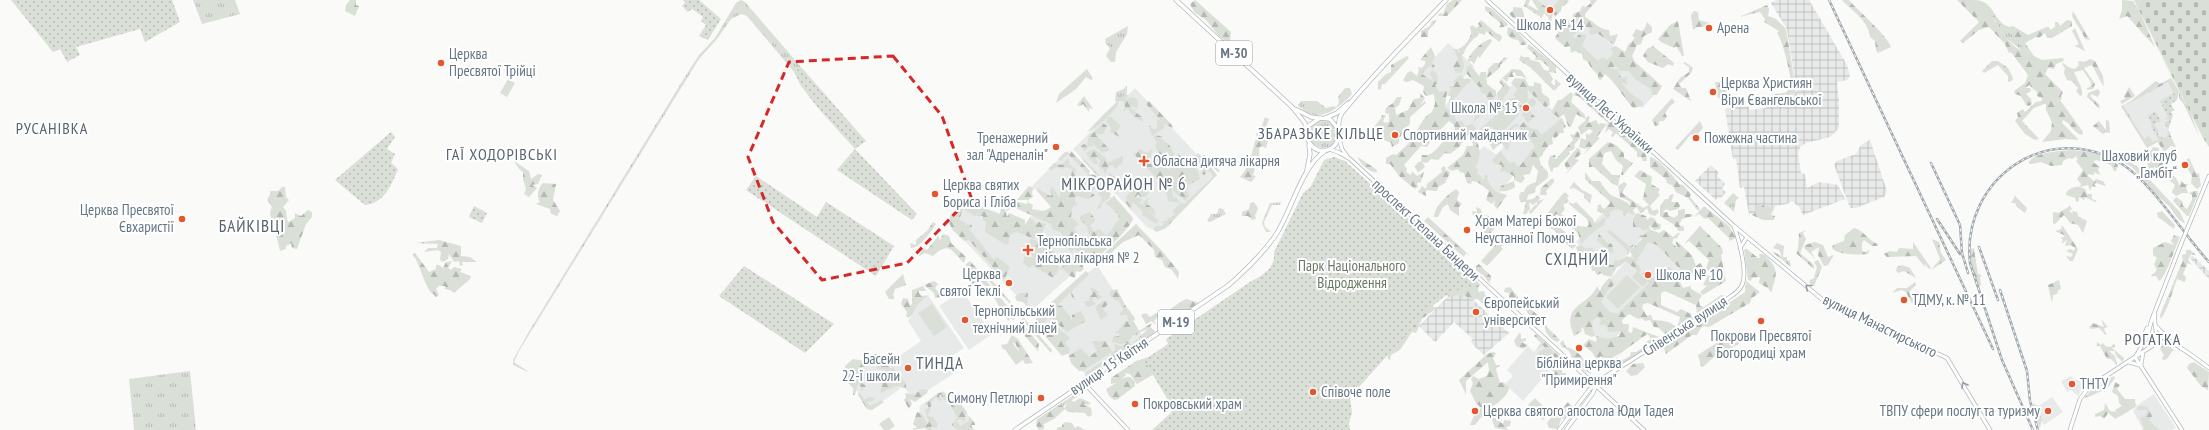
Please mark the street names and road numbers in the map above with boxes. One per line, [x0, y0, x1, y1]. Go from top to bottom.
road number: М-30 [1216, 41, 1252, 65]
street label: вулиця Лесі Українки [1562, 68, 1658, 157]
street label: проспект Степана Бандери [1368, 175, 1484, 285]
street label: вулиця Манастирського [1820, 290, 1941, 361]
street label: Слівенська вулиця [1639, 291, 1731, 360]
road number: М-19 [1158, 310, 1194, 334]
street label: вулиця 15 Квітня [1066, 332, 1152, 399]

